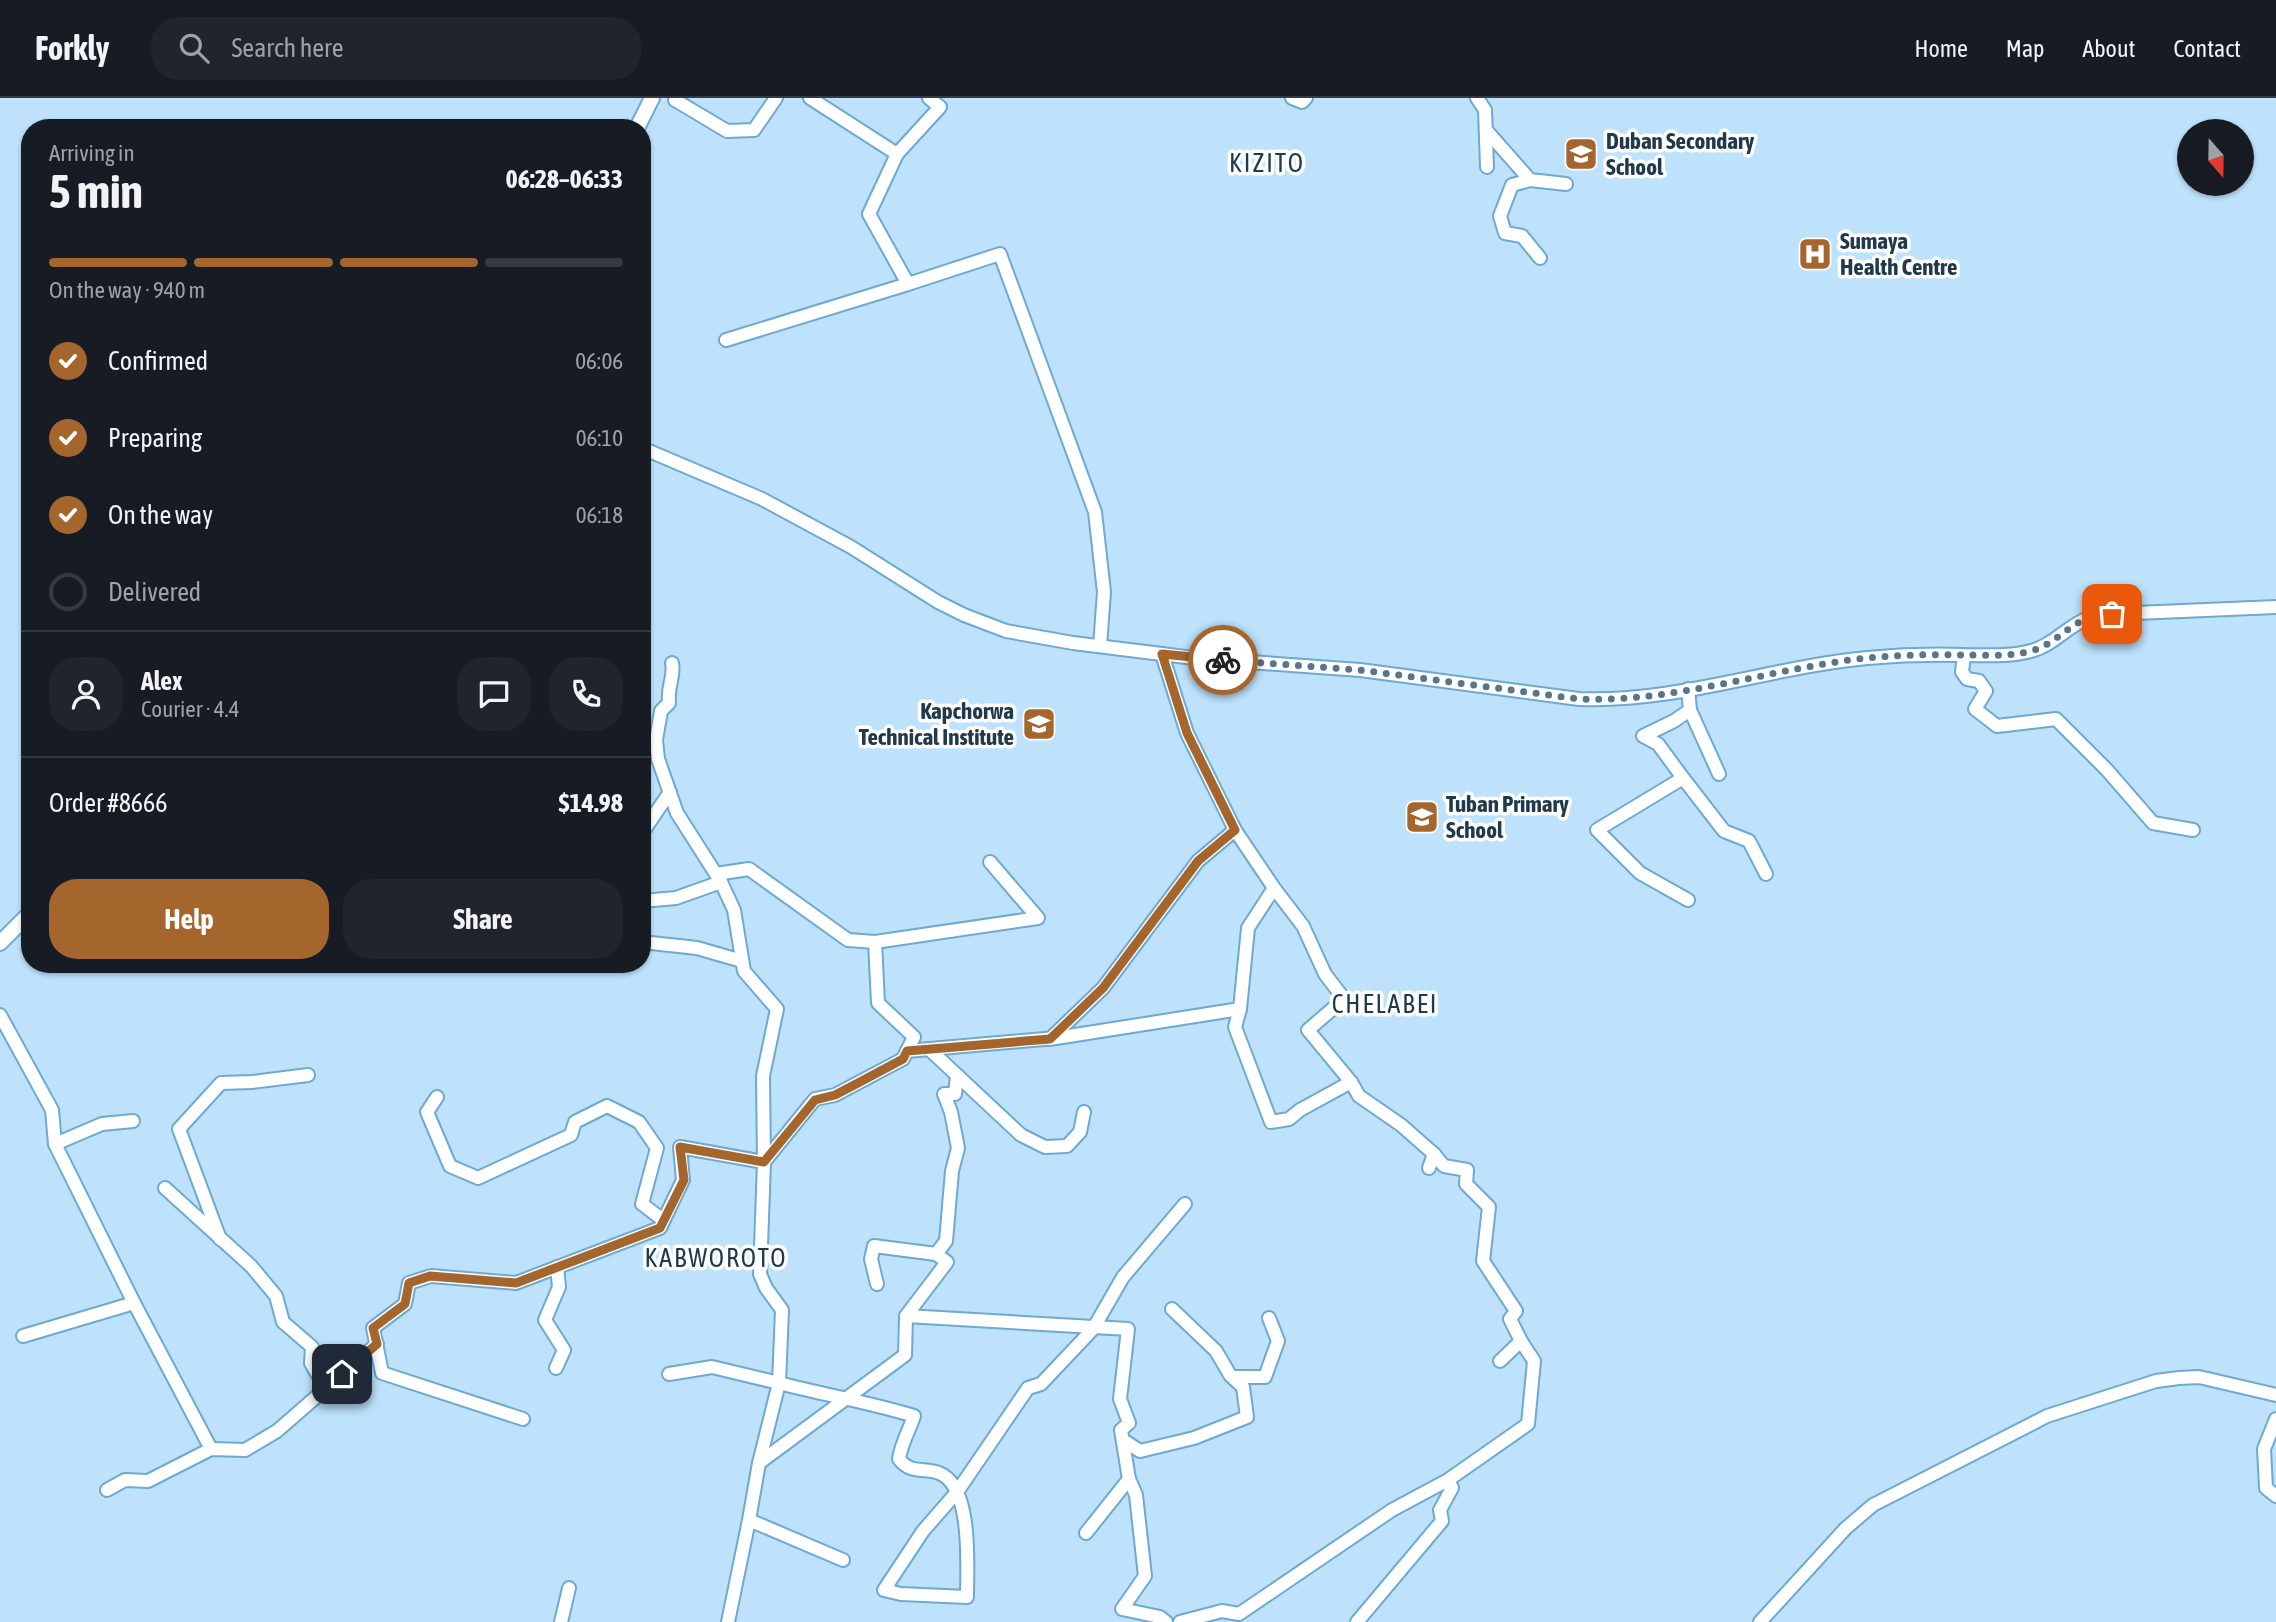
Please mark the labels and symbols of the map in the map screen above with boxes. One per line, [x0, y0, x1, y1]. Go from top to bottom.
north arrow [2177, 119, 2254, 196]
place label: Duban Secondary School [1606, 128, 1755, 180]
school or university icon: Duban Secondary School [1562, 135, 1600, 173]
district label: KIZITO [1229, 148, 1305, 178]
place label: Sumaya Health Centre [1840, 228, 1957, 280]
hospital icon: Sumaya Health Centre [1796, 235, 1834, 273]
pin [2082, 584, 2142, 644]
courier [1188, 625, 1258, 695]
place label: Kapchorwa Technical Institute [859, 698, 1014, 750]
school or university icon: Kapchorwa Technical Institute [1020, 705, 1058, 743]
place label: Tuban Primary School [1446, 791, 1569, 843]
school or university icon: Tuban Primary School [1403, 798, 1441, 836]
district label: CHELABEI [1332, 989, 1438, 1019]
district label: KABWOROTO [644, 1243, 788, 1273]
pin [312, 1344, 372, 1404]

